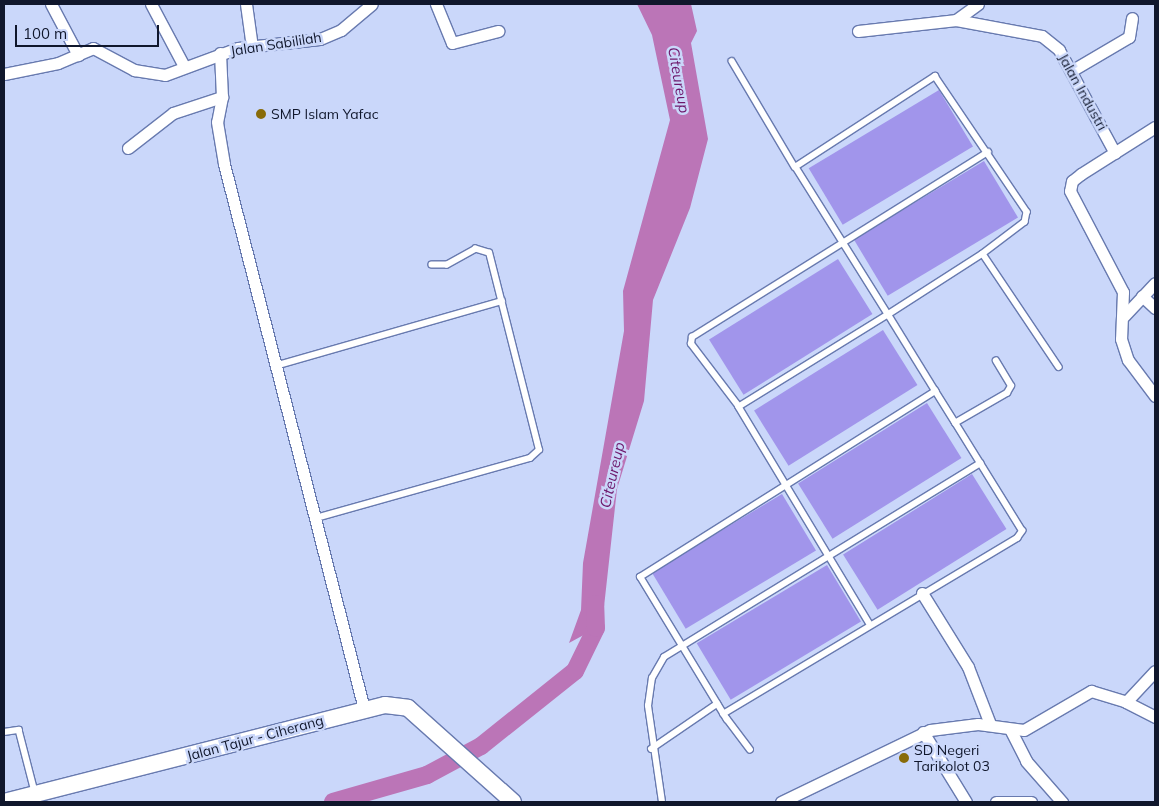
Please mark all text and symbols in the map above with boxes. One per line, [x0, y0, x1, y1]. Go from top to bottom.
scale bar [18, 15, 161, 47]
text: 100 m [23, 24, 67, 43]
street label: Jalan Sabililah [229, 29, 323, 59]
water label: Citeureup [664, 45, 694, 115]
street label: Jalan Industri [1055, 51, 1111, 133]
place label: SMP Islam Yafac [271, 106, 379, 122]
marker: SMP Islam Yafac [255, 108, 267, 120]
water label: Citeureup [596, 440, 628, 510]
street label: Jalan Tajur - Ciherang [185, 712, 325, 764]
place label: SD Negeri Tarikolot 03 [914, 742, 990, 774]
marker: SD Negeri Tarikolot 03 [898, 752, 910, 764]

